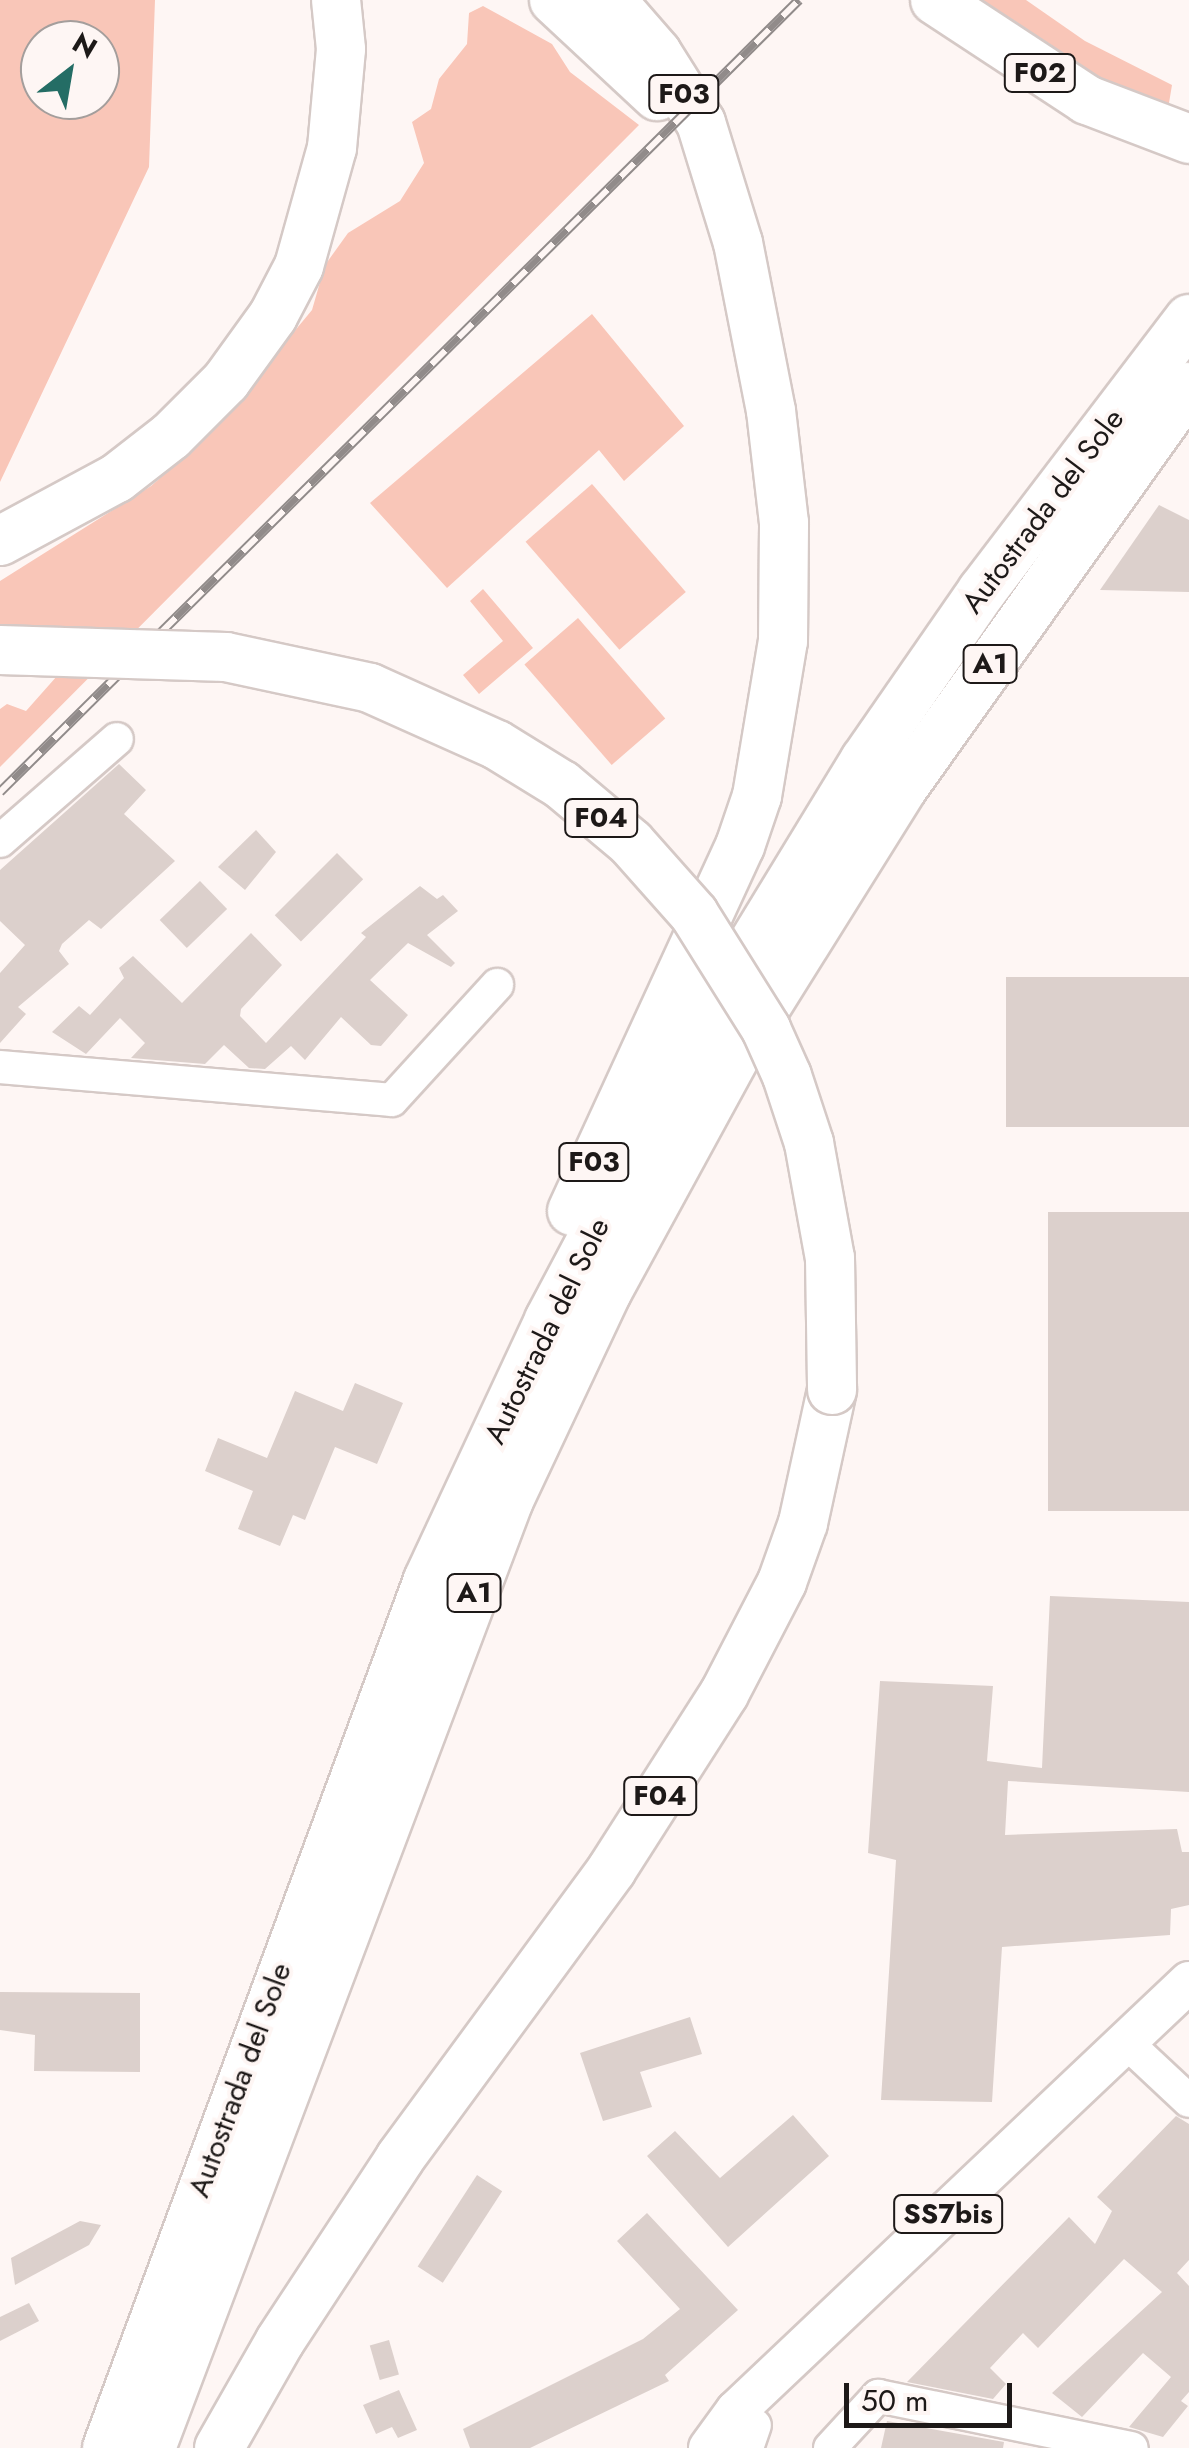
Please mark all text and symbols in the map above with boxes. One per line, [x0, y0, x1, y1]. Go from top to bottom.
north arrow [20, 20, 120, 120]
text: N [65, 22, 105, 69]
road number: F02 [1002, 50, 1078, 96]
road number: F03 [646, 71, 722, 117]
street label: Autostrada del Sole [954, 402, 1132, 620]
road number: A1 [962, 641, 1018, 687]
road number: F04 [564, 795, 638, 841]
road number: F03 [556, 1139, 632, 1185]
street label: Autostrada del Sole [477, 1212, 617, 1450]
road number: A1 [446, 1570, 502, 1616]
road number: F04 [622, 1773, 698, 1819]
street label: Autostrada del Sole [181, 1958, 299, 2202]
road number: SS7bis [893, 2191, 1003, 2237]
scale bar [849, 2363, 1016, 2425]
text: 50 m [861, 2379, 928, 2422]

